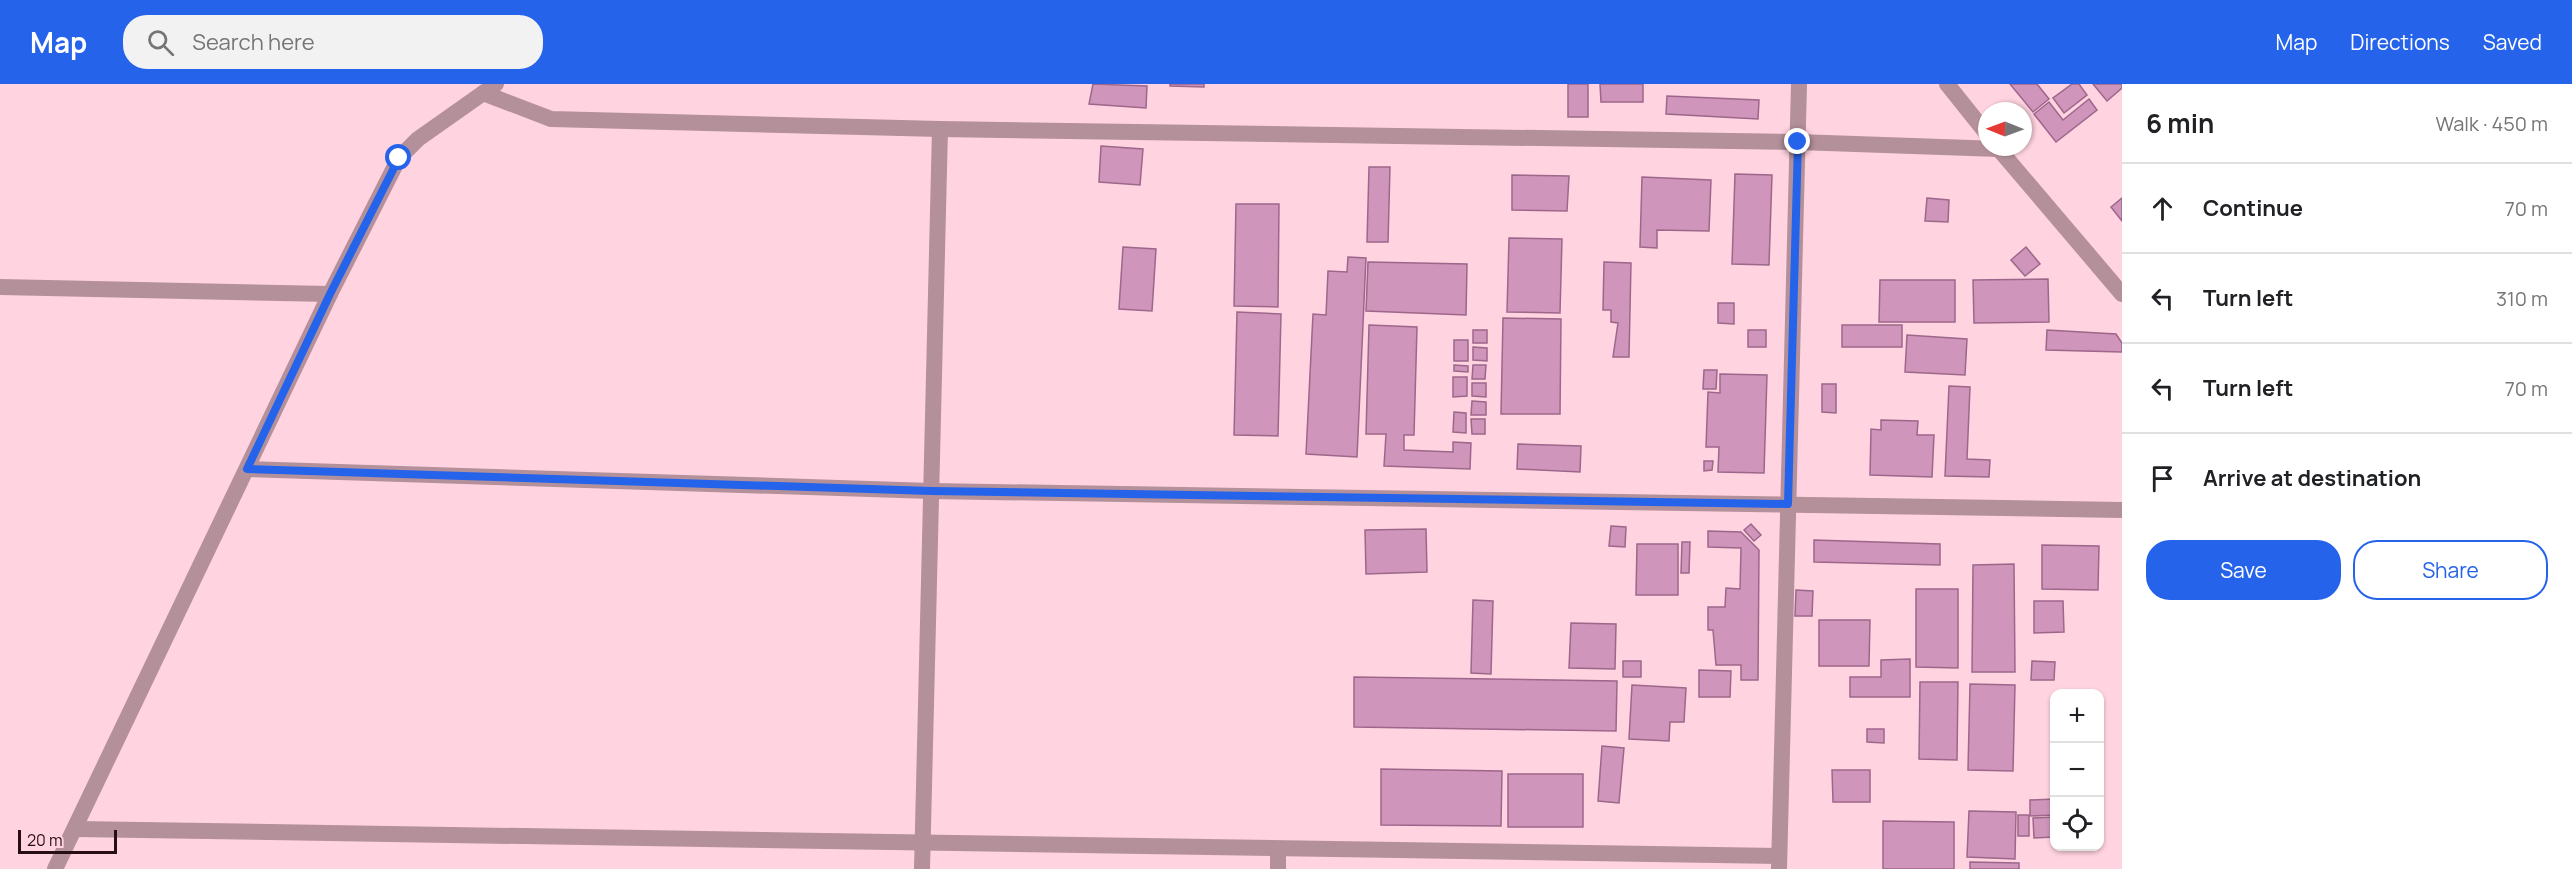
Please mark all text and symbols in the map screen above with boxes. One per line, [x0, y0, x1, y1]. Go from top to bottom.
search box [123, 15, 543, 69]
text: Map [30, 23, 87, 61]
icon: search [144, 26, 177, 59]
text: Search here [192, 27, 315, 57]
text: Map [2276, 28, 2317, 56]
text: Directions [2350, 28, 2450, 56]
text: Saved [2483, 28, 2542, 56]
north arrow [1978, 102, 2032, 156]
text: 6 min [2146, 105, 2214, 141]
text: Walk · 450 m [2435, 110, 2548, 137]
route end [1784, 128, 1810, 154]
route start [385, 144, 411, 170]
icon: ahead [2146, 192, 2179, 225]
text: Continue [2203, 193, 2303, 223]
text: 70 m [2505, 195, 2548, 222]
icon: left [2146, 282, 2179, 315]
text: Turn left [2203, 283, 2293, 313]
text: 310 m [2496, 285, 2548, 312]
icon: left [2146, 372, 2179, 405]
text: Turn left [2203, 373, 2293, 403]
text: 70 m [2505, 375, 2548, 402]
icon: arrive [2146, 462, 2179, 495]
text: Arrive at destination [2203, 463, 2421, 493]
button: Save [2146, 540, 2341, 600]
button: Share [2353, 540, 2548, 600]
map controls [2050, 689, 2104, 851]
button: + [2050, 689, 2104, 743]
button: − [2050, 743, 2104, 797]
button: locate [2050, 797, 2104, 851]
scale bar [18, 827, 117, 854]
text: 20 m [27, 829, 63, 851]

